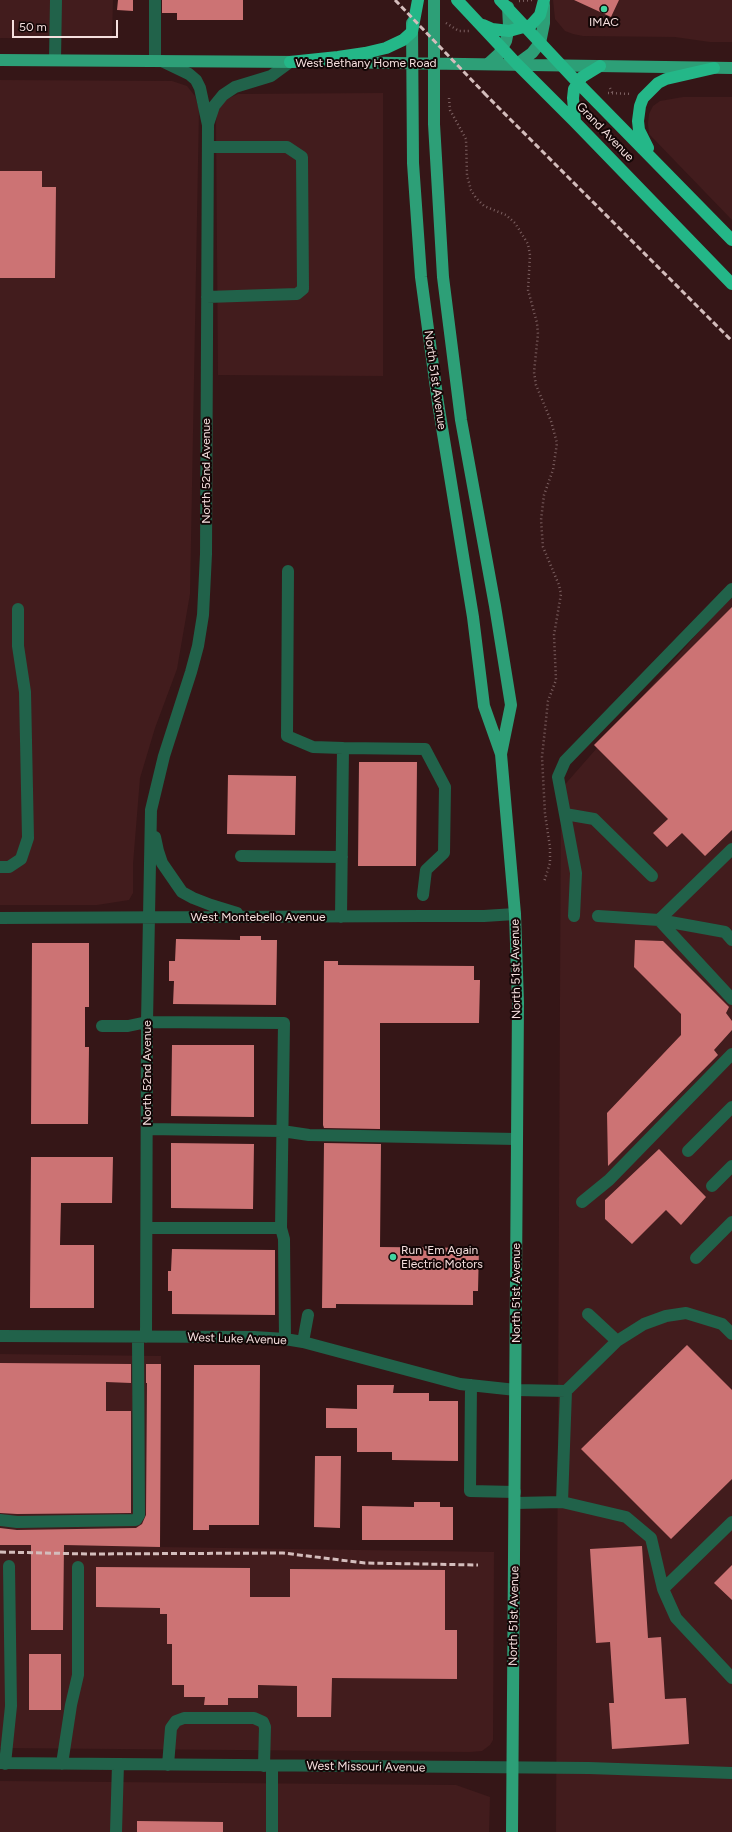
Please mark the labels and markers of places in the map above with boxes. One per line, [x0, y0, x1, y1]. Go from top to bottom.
marker: IMAC [599, 4, 609, 14]
place label: IMAC [589, 15, 619, 29]
place label: Run 'Em Again Electric Motors [401, 1243, 483, 1271]
marker: Run 'Em Again Electric Motors [388, 1252, 398, 1262]

